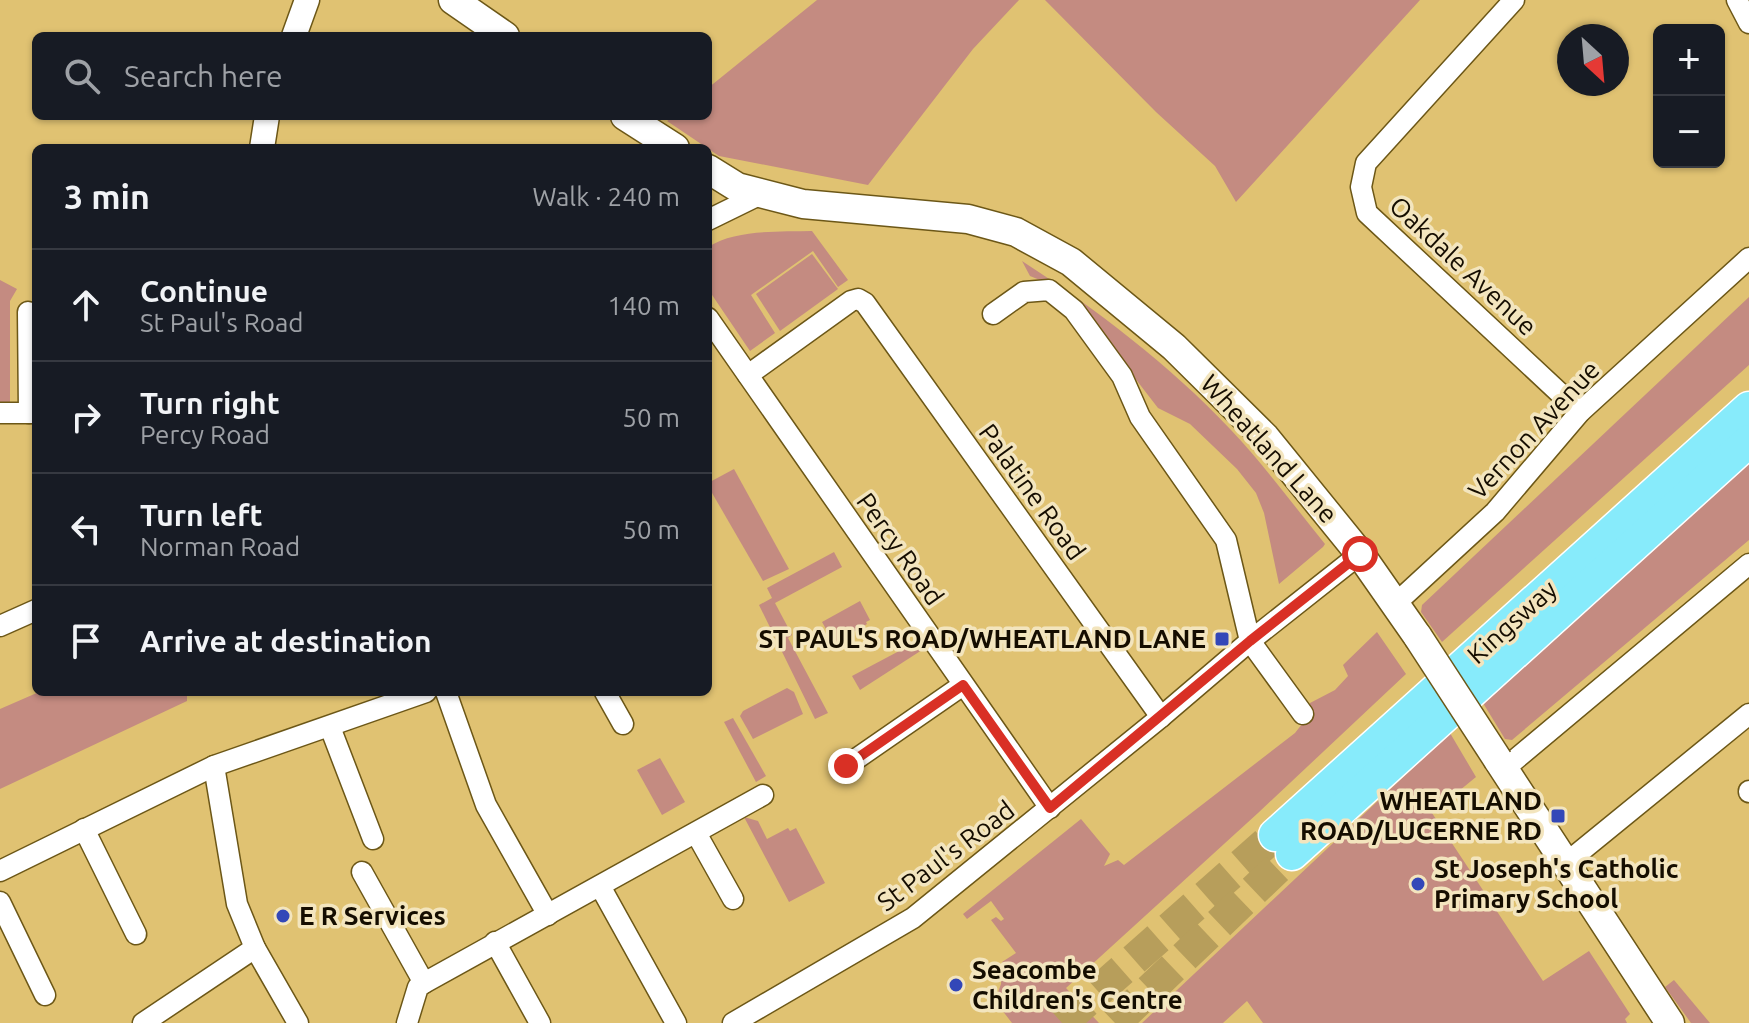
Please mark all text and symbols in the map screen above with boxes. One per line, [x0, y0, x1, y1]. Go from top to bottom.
north arrow [1557, 24, 1629, 96]
map controls [1653, 24, 1725, 168]
button: + [1653, 24, 1725, 96]
search box [32, 32, 712, 120]
icon: search [60, 54, 104, 98]
text: Search here [124, 59, 283, 93]
button: − [1653, 96, 1725, 168]
text: 3 min [64, 177, 150, 215]
text: Walk · 240 m [532, 182, 680, 211]
street label: Oakdale Avenue [1384, 190, 1543, 341]
text: Continue [140, 274, 268, 308]
icon: ahead [64, 283, 108, 327]
text: 140 m [608, 291, 680, 320]
text: St Paul's Road [140, 308, 304, 337]
street label: Vernon Avenue [1462, 355, 1605, 505]
street label: Wheatland Lane [1195, 369, 1343, 529]
text: Turn right [140, 386, 280, 420]
icon: right [64, 395, 108, 439]
text: 50 m [622, 403, 680, 432]
street label: Palatine Road [973, 418, 1091, 565]
text: Percy Road [140, 420, 270, 449]
street label: Percy Road [851, 487, 950, 610]
text: Turn left [140, 498, 262, 532]
icon: left [64, 507, 108, 551]
text: 50 m [622, 515, 680, 544]
text: Norman Road [140, 532, 300, 561]
route start [1342, 536, 1378, 572]
street label: Kingsway [1461, 574, 1562, 669]
icon: arrive [64, 619, 108, 663]
text: Arrive at destination [140, 624, 432, 658]
place label: ST PAUL'S ROAD/WHEATLAND LANE [758, 624, 1206, 653]
marker: ST PAUL'S ROAD/WHEATLAND LANE [1213, 630, 1231, 648]
route end [828, 748, 864, 784]
place label: WHEATLAND ROAD/LUCERNE RD [1300, 786, 1542, 845]
street label: St Paul's Road [872, 795, 1020, 916]
marker: WHEATLAND ROAD/LUCERNE RD [1549, 807, 1567, 825]
place label: St Joseph's Catholic Primary School [1434, 854, 1679, 913]
marker: St Joseph's Catholic Primary School [1409, 875, 1427, 893]
place label: E R Services [299, 901, 446, 930]
marker: E R Services [274, 907, 292, 925]
place label: Seacombe Children's Centre [972, 955, 1183, 1014]
marker: Seacombe Children's Centre [947, 976, 965, 994]

